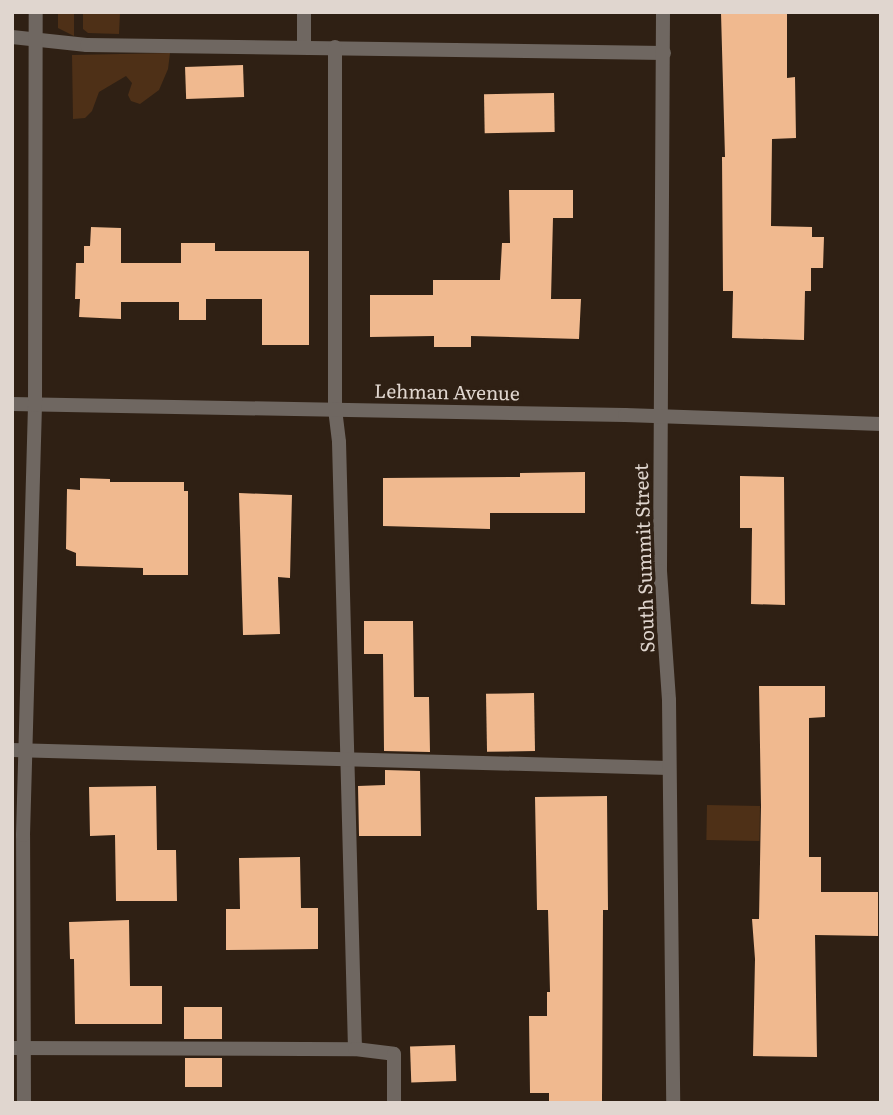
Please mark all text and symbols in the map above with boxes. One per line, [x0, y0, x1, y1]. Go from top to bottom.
street label: Lehman Avenue [374, 379, 520, 405]
street label: South Summit Street [629, 463, 659, 653]

